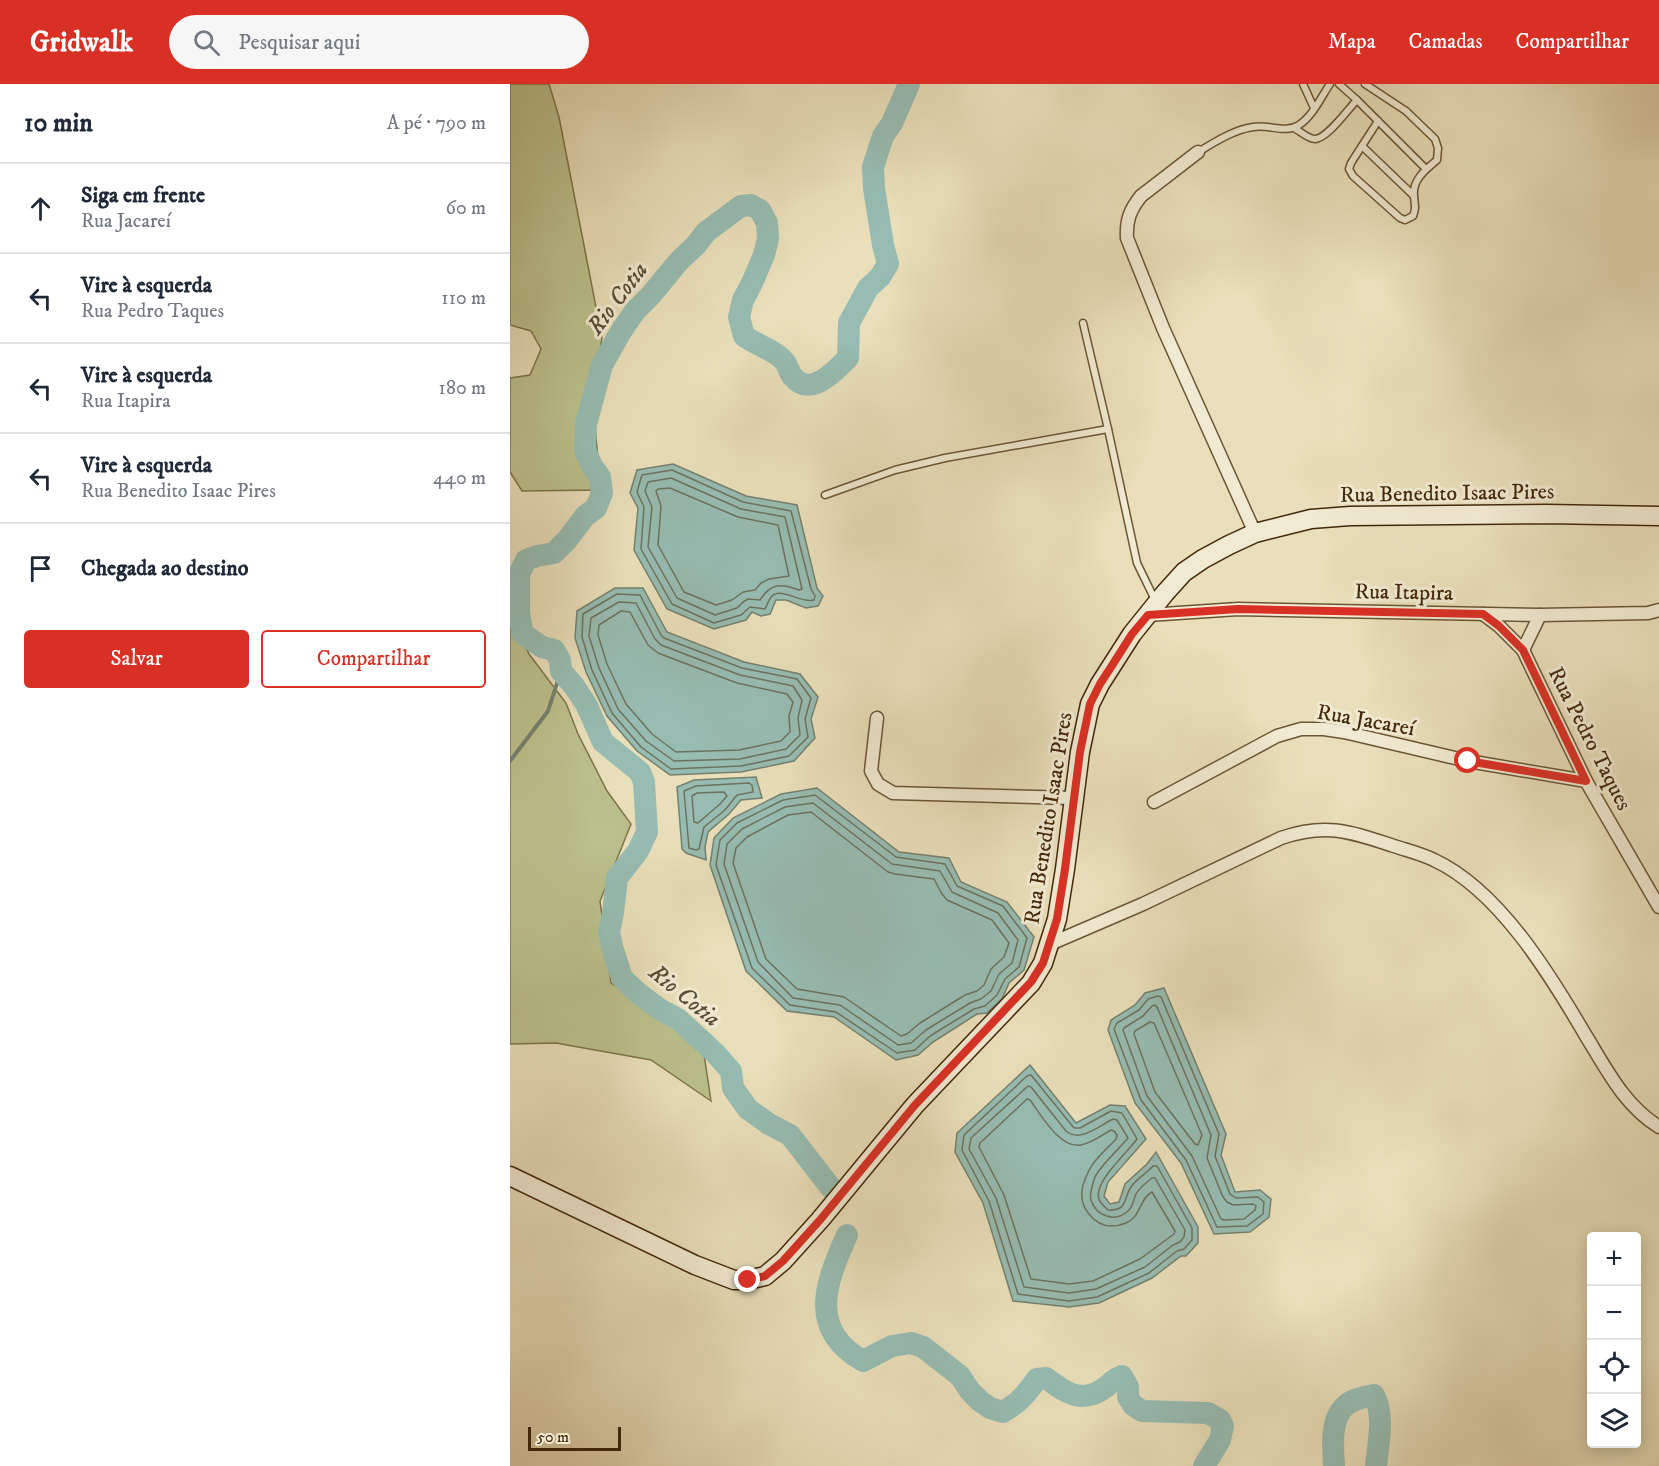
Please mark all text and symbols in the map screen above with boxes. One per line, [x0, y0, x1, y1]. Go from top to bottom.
search box [169, 15, 589, 69]
text: Gridwalk [30, 25, 133, 60]
icon: search [190, 26, 223, 59]
text: Pesquisar aqui [238, 29, 360, 56]
text: Mapa [1328, 29, 1376, 55]
text: Camadas [1409, 29, 1483, 55]
text: Compartilhar [1516, 29, 1629, 55]
text: 10 min [24, 107, 93, 140]
text: A pé · 790 m [387, 111, 486, 136]
text: Siga em frente [81, 182, 205, 209]
icon: ahead [24, 192, 57, 225]
text: 60 m [446, 196, 486, 221]
text: Rua Jacareí [81, 209, 171, 234]
water label: Rio Cotia [580, 256, 655, 342]
text: Vire à esquerda [81, 272, 212, 299]
icon: left [24, 282, 57, 315]
text: 110 m [441, 286, 486, 311]
text: Rua Pedro Taques [81, 299, 224, 324]
text: Vire à esquerda [81, 362, 212, 389]
icon: left [24, 372, 57, 405]
text: 180 m [439, 376, 486, 401]
text: Rua Itapira [81, 389, 171, 414]
text: Vire à esquerda [81, 452, 212, 479]
icon: left [24, 462, 57, 495]
text: 440 m [433, 466, 486, 491]
street label: Rua Benedito Isaac Pires [1340, 478, 1554, 509]
text: Rua Benedito Isaac Pires [81, 479, 276, 504]
icon: arrive [24, 552, 57, 585]
text: Chegada ao destino [81, 555, 248, 582]
street label: Rua Itapira [1354, 578, 1454, 607]
button: Salvar [24, 630, 249, 688]
button: Compartilhar [261, 630, 486, 688]
street label: Rua Pedro Taques [1542, 662, 1637, 815]
street label: Rua Jacareí [1315, 699, 1418, 743]
street label: Rua Benedito Isaac Pires [1018, 710, 1079, 926]
route start [1454, 747, 1480, 773]
water label: Rio Cotia [642, 957, 726, 1034]
map controls [1587, 1232, 1641, 1448]
button: + [1587, 1232, 1641, 1286]
route end [734, 1266, 760, 1292]
button: − [1587, 1286, 1641, 1340]
button: locate [1587, 1340, 1641, 1394]
button: layers [1587, 1394, 1641, 1448]
scale bar [528, 1424, 621, 1452]
text: 50 m [537, 1427, 569, 1447]

